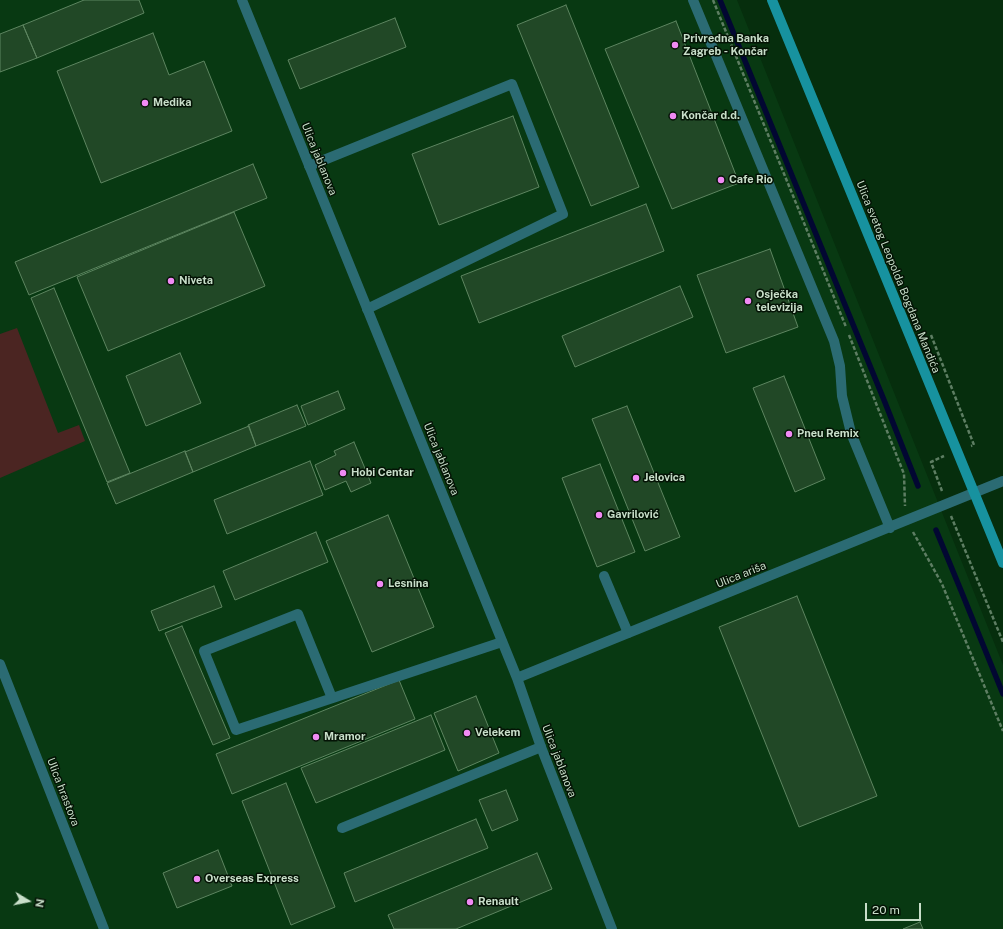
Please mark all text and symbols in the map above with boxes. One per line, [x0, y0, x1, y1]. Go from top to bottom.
place label: Privredna Banka Zagreb - Končar [683, 32, 769, 58]
marker: Privredna Banka Zagreb - Končar [670, 40, 680, 50]
place label: Medika [153, 96, 191, 110]
marker: Medika [140, 98, 150, 108]
place label: Končar d.d. [681, 109, 740, 123]
marker: Končar d.d. [668, 111, 678, 121]
street label: Ulica jablanova [298, 121, 340, 197]
place label: Cafe Rio [729, 173, 773, 187]
marker: Cafe Rio [716, 175, 726, 185]
street label: Ulica svetog Leopolda Bogdana Mandića [853, 179, 943, 375]
place label: Niveta [179, 274, 213, 288]
marker: Niveta [166, 276, 176, 286]
place label: Osječka televizija [756, 288, 803, 314]
marker: Osječka televizija [743, 296, 753, 306]
street label: Ulica jablanova [420, 421, 462, 497]
place label: Pneu Remix [797, 427, 859, 441]
marker: Pneu Remix [784, 429, 794, 439]
place label: Hobi Centar [351, 466, 414, 480]
marker: Hobi Centar [338, 468, 348, 478]
place label: Jelovica [644, 471, 685, 485]
marker: Jelovica [631, 473, 641, 483]
place label: Gavrilović [607, 508, 659, 522]
marker: Gavrilović [594, 510, 604, 520]
street label: Ulica ariša [714, 559, 768, 591]
place label: Lesnina [388, 577, 429, 591]
marker: Lesnina [375, 579, 385, 589]
street label: Ulica jablanova [539, 723, 579, 799]
place label: Velekem [475, 726, 520, 740]
marker: Velekem [462, 728, 472, 738]
place label: Mramor [324, 730, 365, 744]
marker: Mramor [311, 732, 321, 742]
street label: Ulica hrastova [44, 756, 82, 828]
place label: Overseas Express [205, 872, 299, 886]
marker: Overseas Express [192, 874, 202, 884]
north arrow [8, 881, 48, 921]
place label: Renault [478, 895, 519, 909]
scale bar [867, 895, 923, 921]
marker: Renault [465, 897, 475, 907]
text: N [33, 898, 46, 908]
text: 20 m [872, 903, 900, 917]

